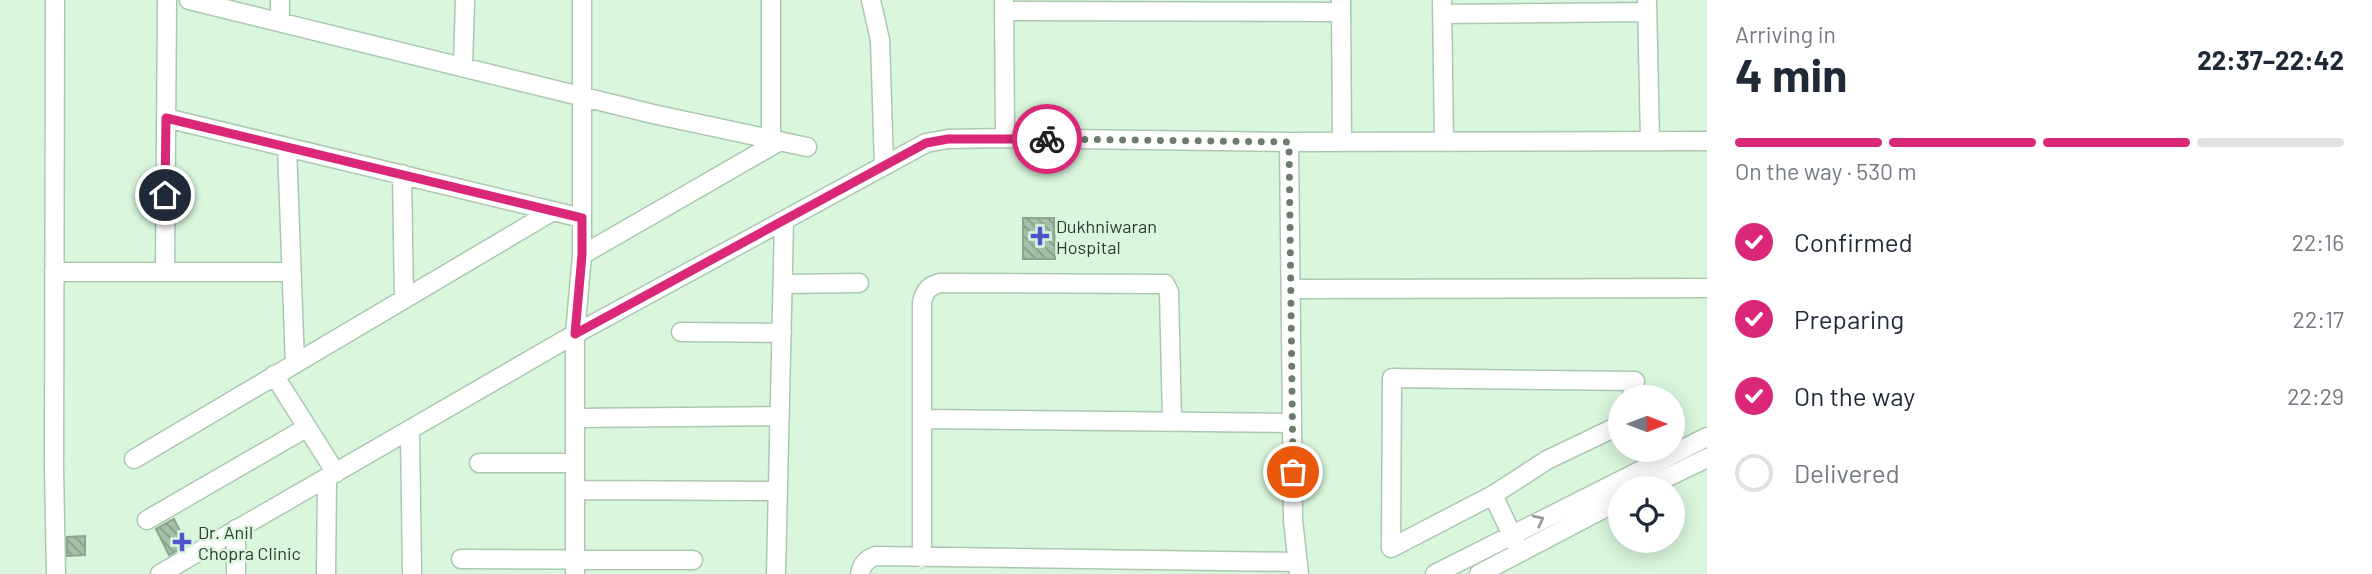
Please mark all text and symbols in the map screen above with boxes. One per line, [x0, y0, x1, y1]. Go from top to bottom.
text: Arriving in [1735, 20, 1836, 48]
text: 22:37–22:42 [2197, 44, 2344, 75]
text: 4 min [1735, 46, 1847, 101]
courier [1012, 104, 1082, 174]
icon: bike [1028, 120, 1066, 158]
text: On the way · 530 m [1735, 157, 1917, 185]
pin [135, 165, 195, 225]
icon: home [146, 176, 184, 214]
place label: Dukhniwaran Hospital [1056, 215, 1157, 258]
icon: check [1735, 223, 1773, 261]
marker: Dukhniwaran Hospital [1030, 226, 1050, 246]
text: Confirmed [1794, 226, 1913, 257]
text: 22:16 [2292, 228, 2344, 256]
icon: check [1735, 300, 1773, 338]
text: Preparing [1794, 303, 1904, 334]
text: 22:17 [2293, 305, 2344, 333]
icon: check [1735, 377, 1773, 415]
text: On the way [1794, 380, 1915, 411]
text: 22:29 [2287, 382, 2344, 410]
north arrow [1608, 385, 1685, 462]
map controls [1608, 385, 1685, 553]
pin [1263, 442, 1323, 502]
icon: bag [1274, 453, 1312, 491]
text: Delivered [1794, 457, 1900, 488]
button: locate [1608, 476, 1685, 553]
one-way arrow [1532, 514, 1544, 528]
place label: Dr. Anil Chopra Clinic [198, 521, 301, 564]
marker: Dr. Anil Chopra Clinic [172, 532, 192, 552]

